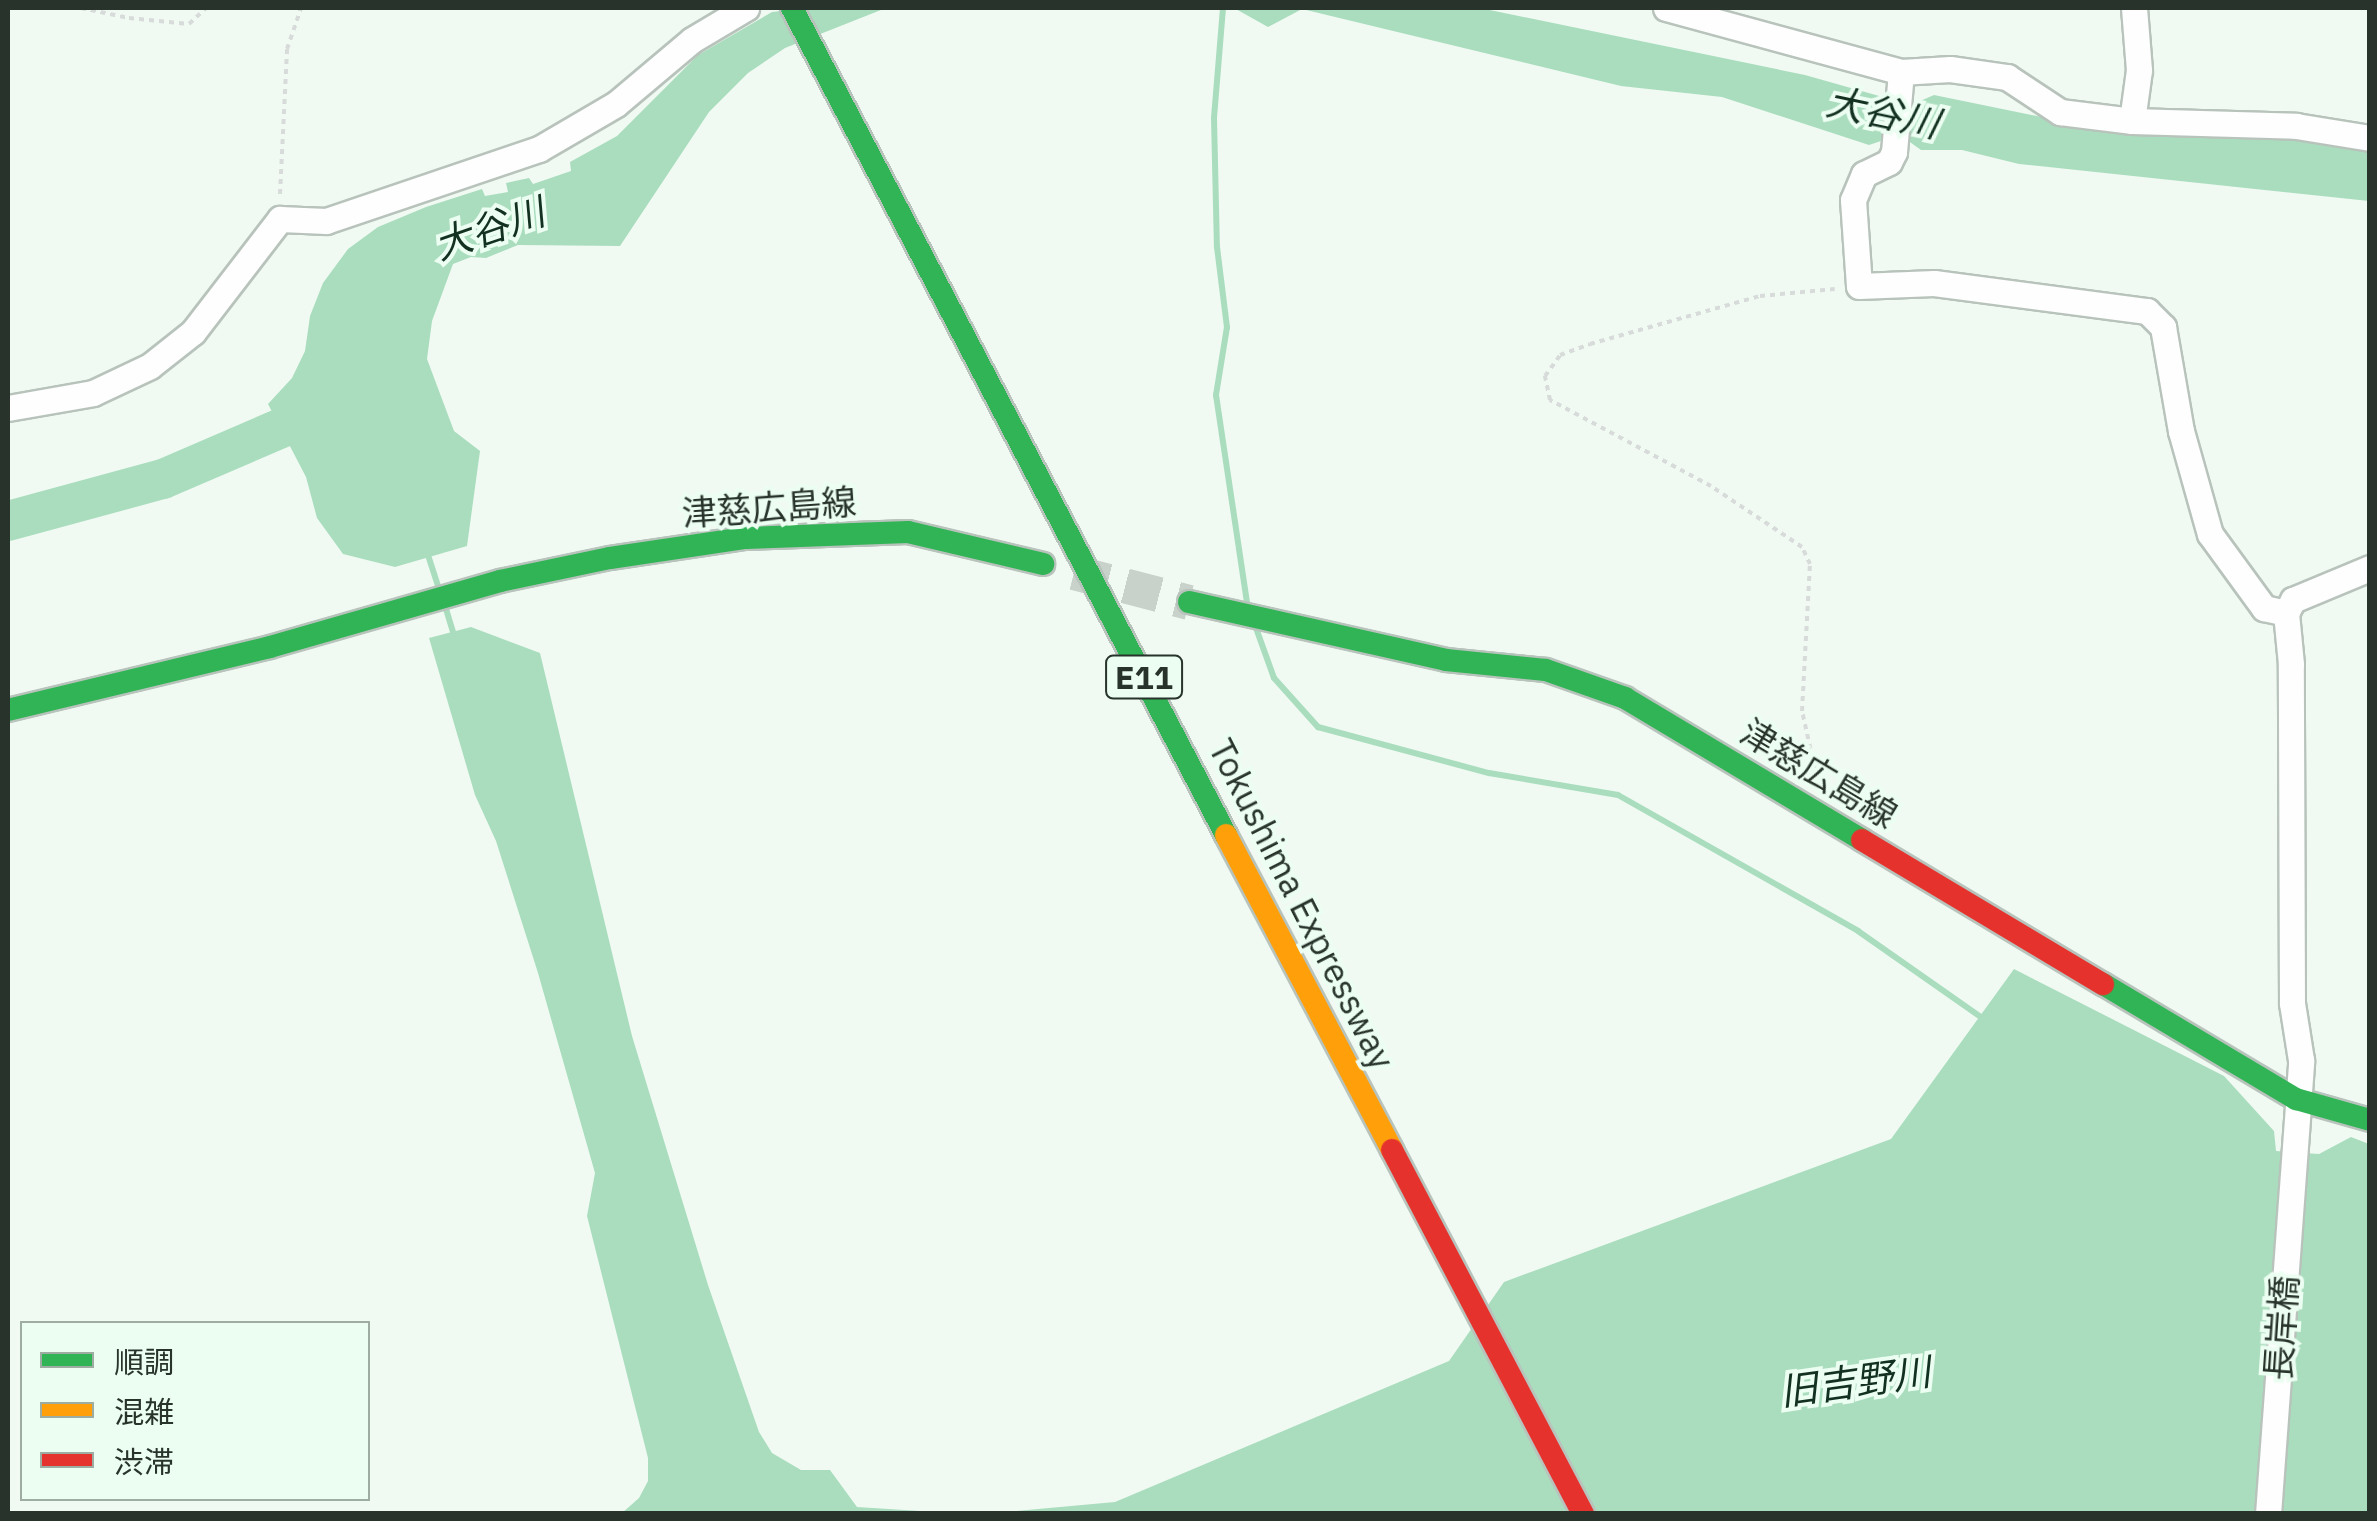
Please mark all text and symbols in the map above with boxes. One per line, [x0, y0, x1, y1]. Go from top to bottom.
water label: 大谷川 [1823, 78, 1943, 146]
water label: 大谷川 [428, 188, 550, 268]
street label: 津慈広島線 [680, 480, 858, 534]
road number: E11 [1104, 650, 1184, 704]
street label: 津慈広島線 [1733, 710, 1905, 836]
street label: Tokushima Expressway [1200, 732, 1404, 1076]
street label: 長岸橋 [2256, 1274, 2306, 1382]
legend [20, 1321, 370, 1501]
text: 順調 [114, 1342, 174, 1381]
water label: 旧吉野川 [1777, 1348, 1933, 1414]
text: 混雑 [114, 1392, 174, 1431]
text: 渋滞 [114, 1442, 174, 1481]

